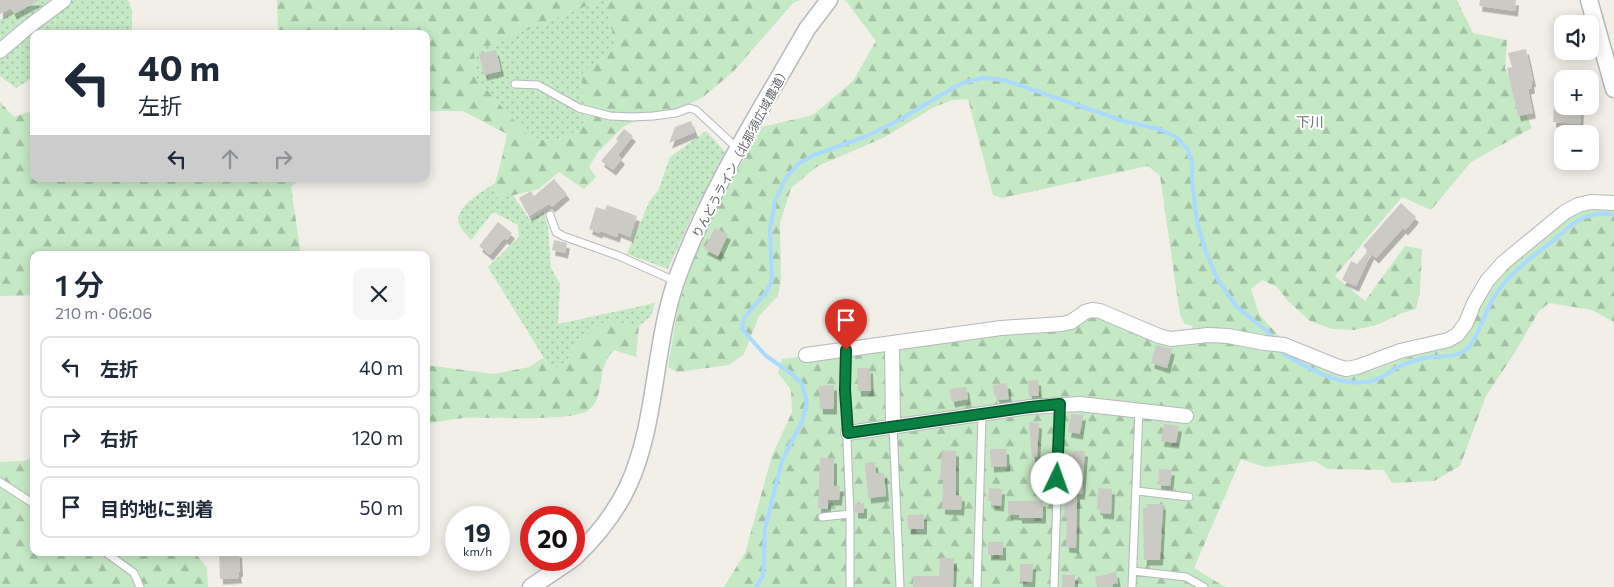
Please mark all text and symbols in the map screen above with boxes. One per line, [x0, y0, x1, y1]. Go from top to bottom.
map controls [1554, 15, 1599, 170]
button: sound [1554, 15, 1599, 60]
text: 40 m [138, 45, 220, 88]
icon: left [55, 50, 120, 115]
street label: りんどうライン（北那須広域農道） [689, 64, 791, 240]
button: + [1554, 70, 1599, 115]
text: 左折 [138, 92, 182, 119]
district label: 下川 [1296, 113, 1324, 130]
button: − [1554, 125, 1599, 170]
icon: left [163, 145, 191, 173]
icon: ahead [216, 145, 244, 173]
icon: right [269, 145, 297, 173]
text: 1 分 [55, 265, 104, 302]
button: close [353, 268, 405, 320]
pin [825, 299, 867, 350]
text: 210 m · 06:06 [55, 303, 152, 322]
icon: arrive [832, 306, 860, 334]
icon: left [57, 353, 85, 381]
text: 40 m [359, 356, 403, 379]
text: 左折 [100, 357, 138, 380]
icon: right [57, 423, 85, 451]
text: 120 m [352, 426, 403, 449]
text: 右折 [100, 427, 138, 450]
position arrow [1030, 452, 1082, 504]
icon: arrive [57, 493, 85, 521]
text: 50 m [359, 496, 403, 519]
text: 目的地に到着 [100, 497, 214, 520]
speed limit sign: 20 [520, 506, 585, 571]
text: 19 [464, 517, 491, 547]
text: km/h [463, 544, 492, 558]

